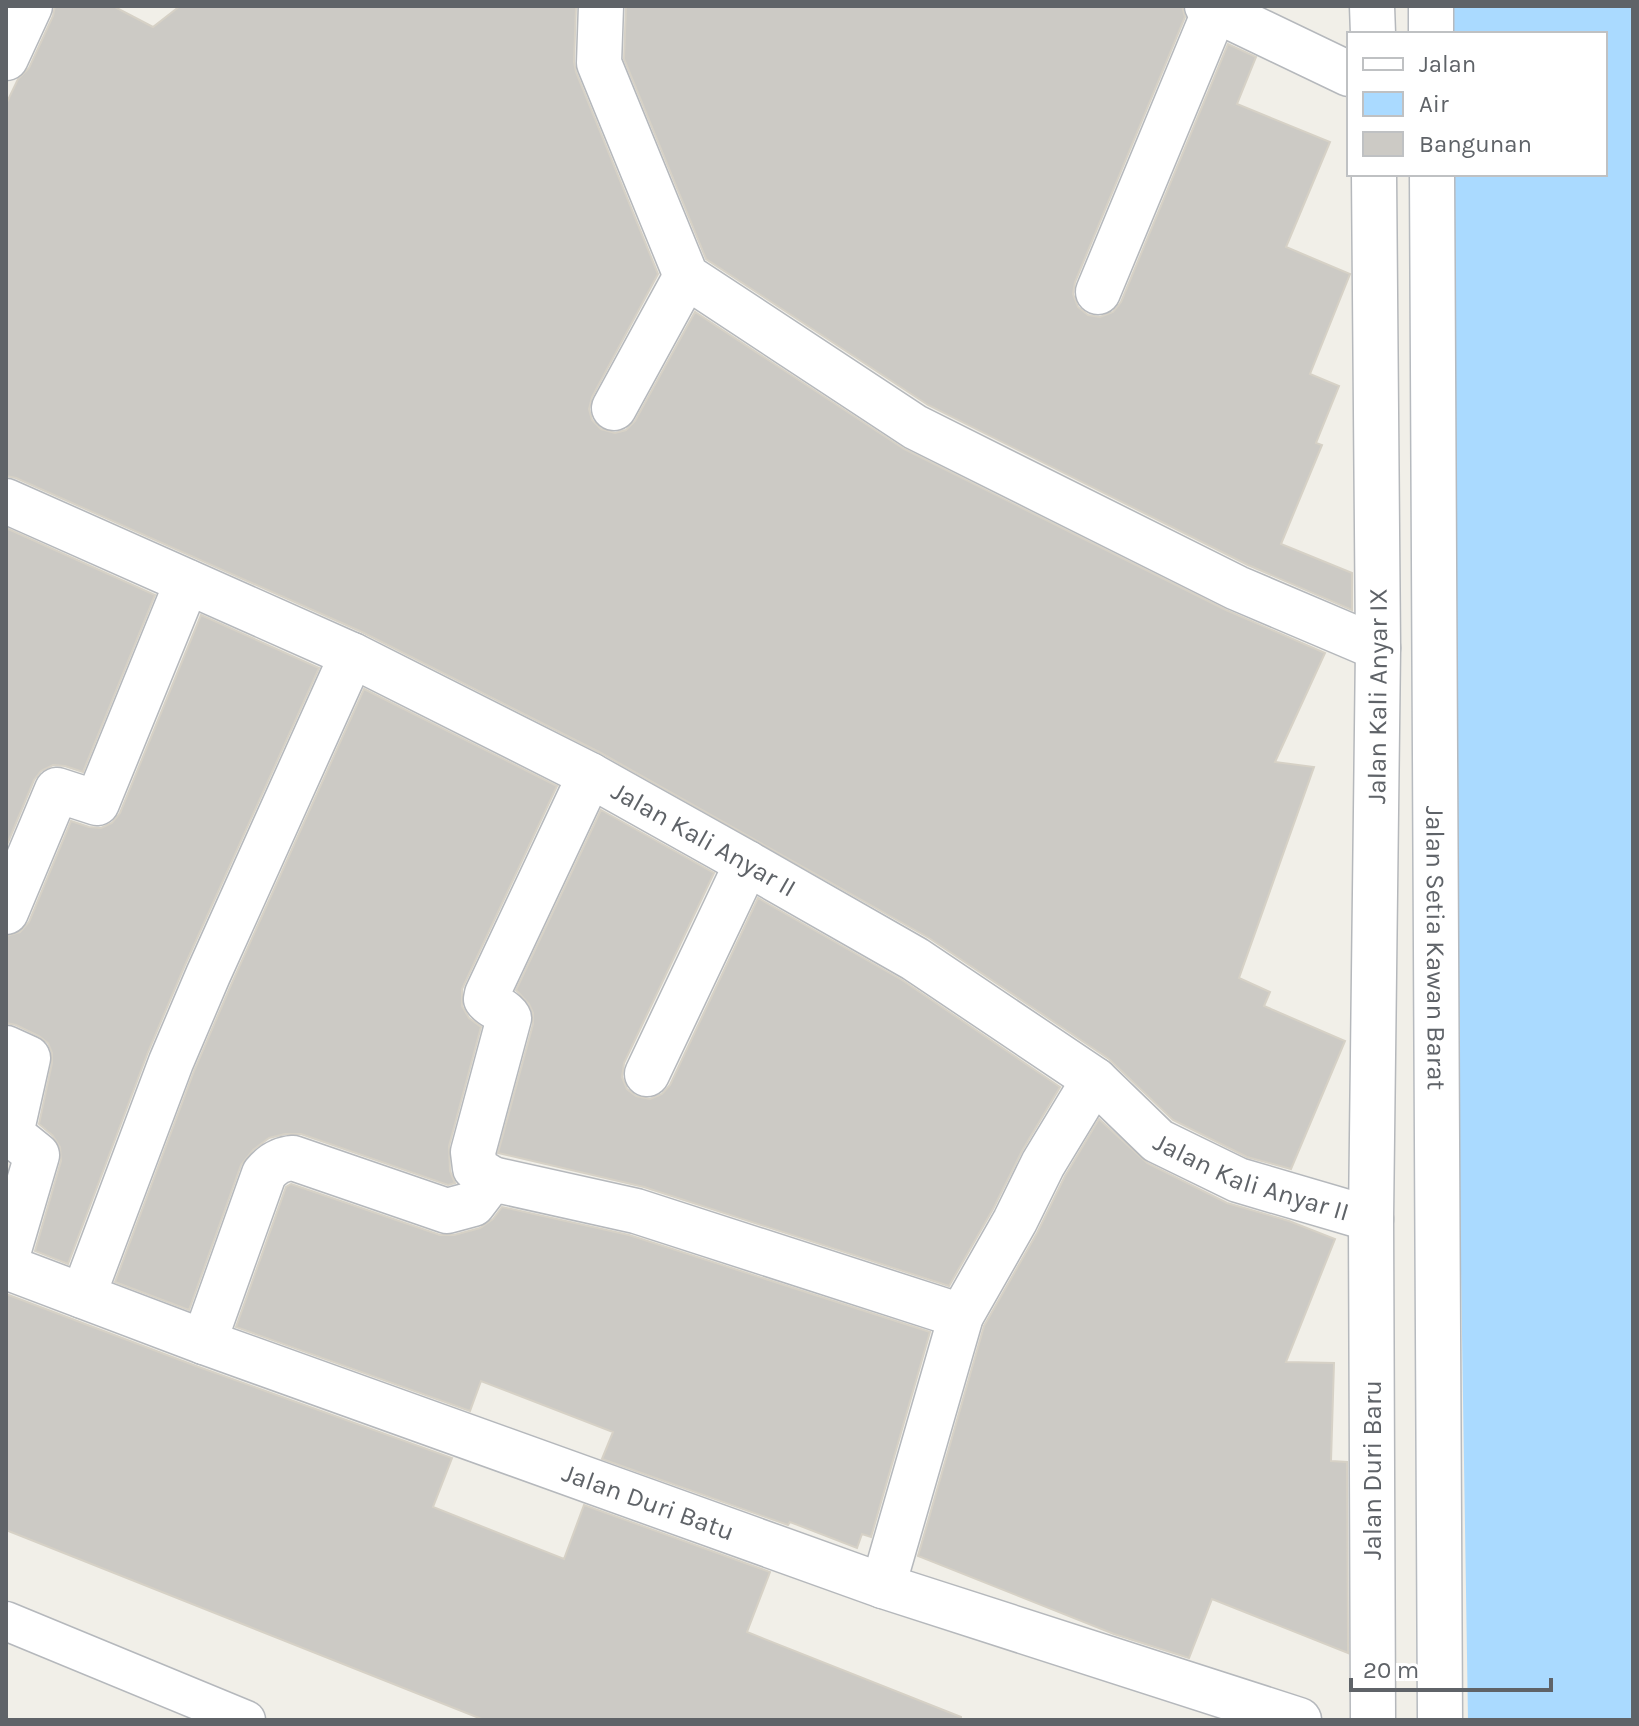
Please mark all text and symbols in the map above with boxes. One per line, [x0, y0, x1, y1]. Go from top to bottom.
legend [1347, 32, 1607, 176]
text: Jalan [1419, 50, 1476, 78]
text: Air [1419, 90, 1449, 118]
text: Bangunan [1419, 130, 1532, 158]
street label: Jalan Kali Anyar IX [1361, 588, 1394, 804]
street label: Jalan Kali Anyar II [606, 775, 802, 904]
street label: Jalan Setia Kawan Barat [1419, 806, 1452, 1091]
street label: Jalan Kali Anyar II [1148, 1126, 1353, 1228]
street label: Jalan Duri Baru [1357, 1380, 1388, 1560]
street label: Jalan Duri Batu [558, 1457, 739, 1547]
scale bar [1351, 1642, 1551, 1692]
text: 20 m [1363, 1656, 1419, 1684]

